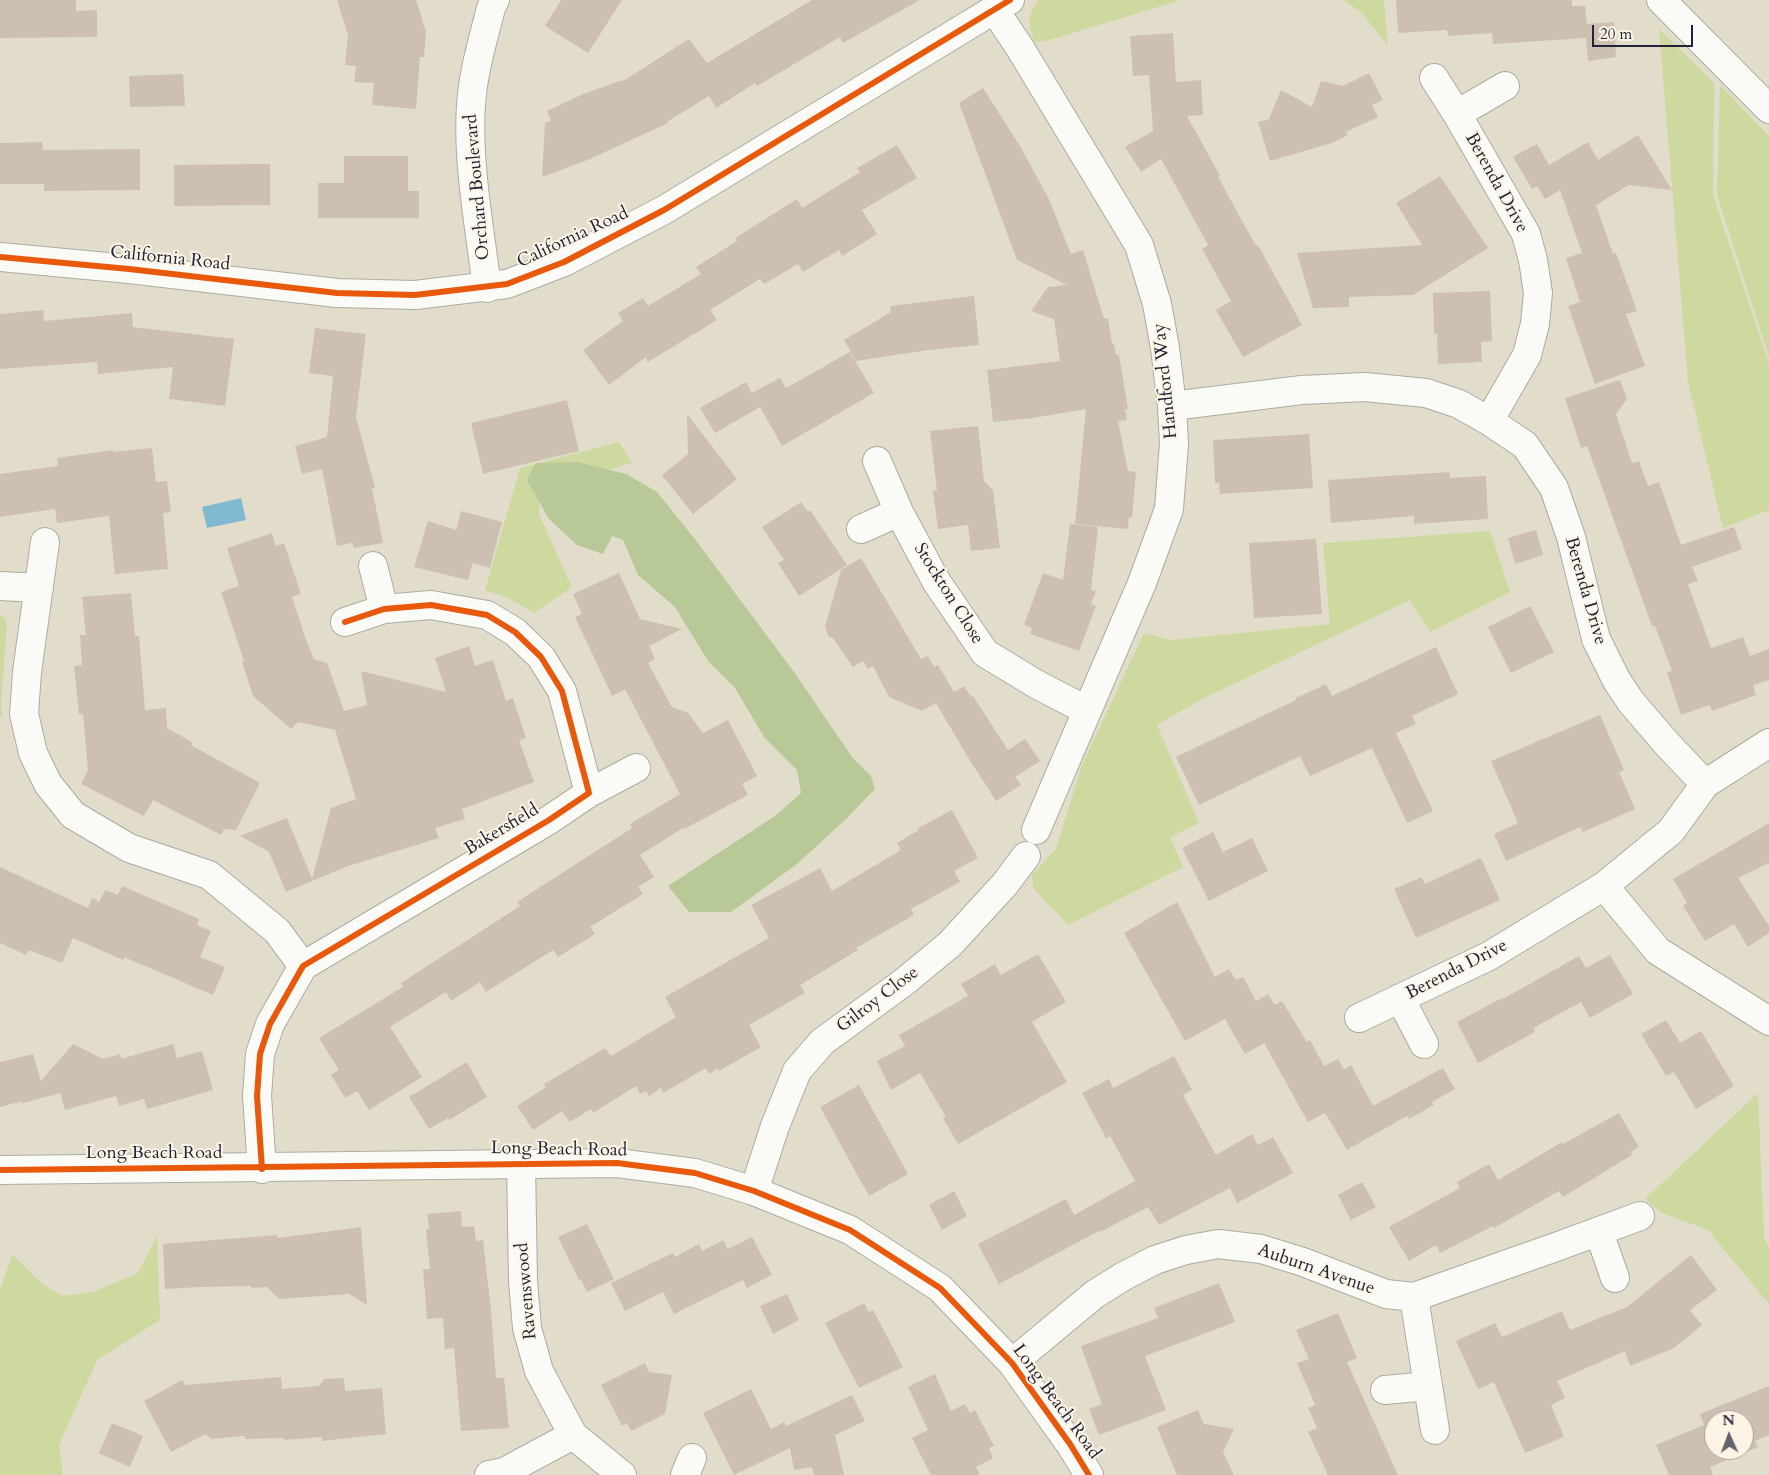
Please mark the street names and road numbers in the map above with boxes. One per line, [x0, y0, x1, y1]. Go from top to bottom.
street label: Orchard Boulevard [461, 113, 495, 261]
street label: Berenda Drive [1460, 129, 1532, 237]
street label: California Road [514, 203, 632, 273]
street label: California Road [109, 242, 231, 276]
street label: Handford Way [1149, 322, 1183, 440]
street label: Berenda Drive [1559, 535, 1611, 647]
street label: Stockton Close [908, 540, 988, 648]
street label: Bakersfield [461, 799, 543, 861]
street label: Berenda Drive [1403, 935, 1511, 1005]
street label: Gilroy Close [833, 962, 923, 1038]
street label: Long Beach Road [491, 1138, 627, 1162]
street label: Long Beach Road [86, 1143, 222, 1165]
street label: Auburn Avenue [1255, 1240, 1377, 1300]
street label: Ravenswood [512, 1242, 542, 1340]
street label: Long Beach Road [1007, 1340, 1105, 1464]

